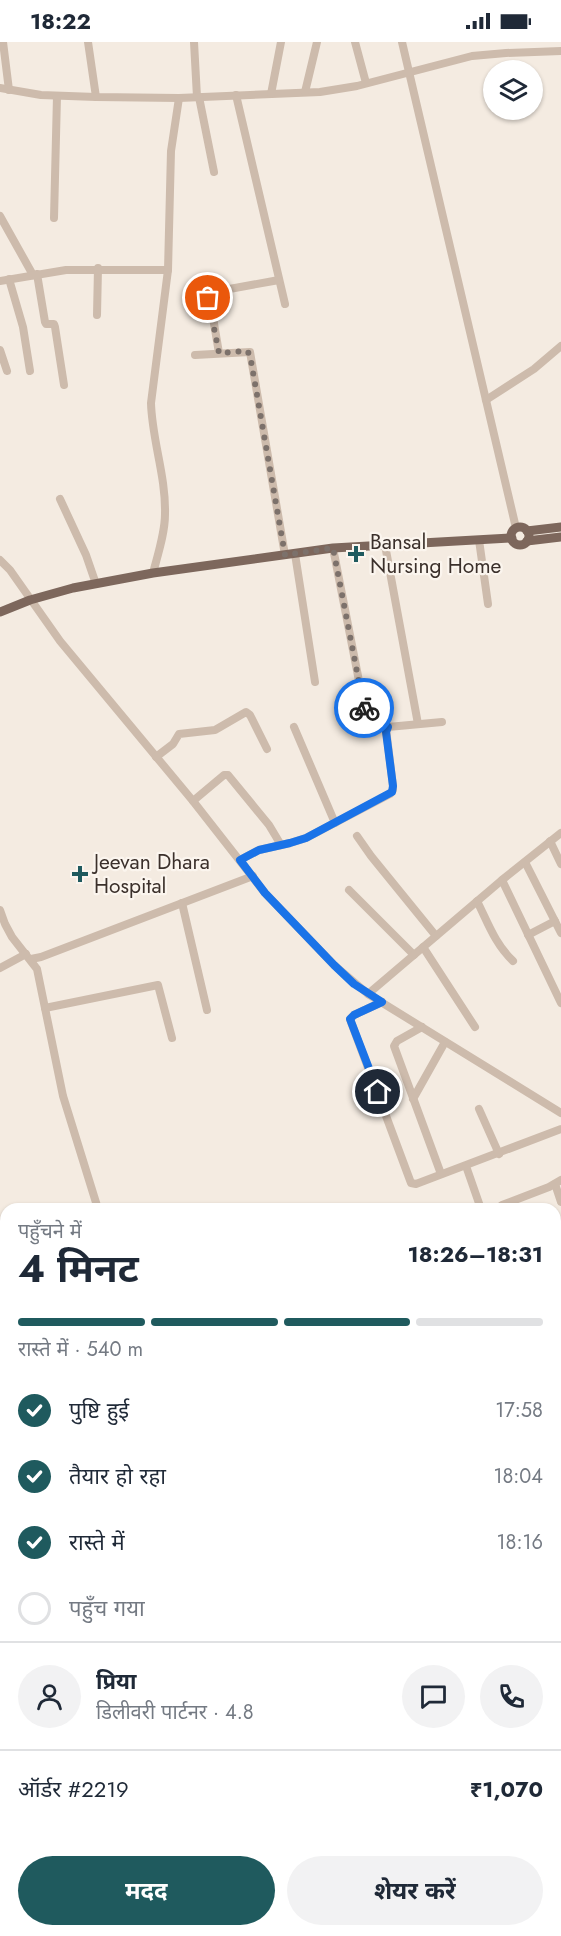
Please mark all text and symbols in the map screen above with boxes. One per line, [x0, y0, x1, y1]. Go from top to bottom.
text: 18:22 [30, 5, 91, 37]
map controls [483, 60, 543, 120]
button: layers [483, 60, 543, 120]
pin [182, 272, 233, 323]
icon: bag [191, 281, 224, 314]
place label: Bansal Nursing Home [370, 527, 502, 581]
marker: Bansal Nursing Home [347, 545, 365, 563]
courier [334, 678, 394, 738]
icon: bike [348, 692, 381, 725]
place label: Jeevan Dhara Hospital [91, 847, 210, 901]
marker: Jeevan Dhara Hospital [71, 865, 89, 883]
pin [352, 1066, 403, 1117]
icon: home [361, 1075, 394, 1108]
text: पहुँचने में [18, 1217, 82, 1246]
text: 18:26–18:31 [408, 1238, 543, 1270]
text: 4 मिनट [18, 1240, 139, 1297]
text: रास्ते में · 540 m [18, 1335, 143, 1364]
icon: check [18, 1394, 51, 1427]
text: पुष्टि हुई [69, 1394, 129, 1426]
text: 17:58 [495, 1396, 543, 1425]
icon: check [18, 1460, 51, 1493]
text: तैयार हो रहा [69, 1460, 166, 1492]
text: 18:04 [493, 1462, 543, 1491]
icon: check [18, 1526, 51, 1559]
text: रास्ते में [69, 1526, 125, 1558]
text: 18:16 [497, 1528, 543, 1557]
text: पहुँच गया [69, 1592, 145, 1624]
button: person [18, 1665, 81, 1728]
text: प्रिया [96, 1665, 136, 1697]
button: chat [402, 1665, 465, 1728]
button: phone [480, 1665, 543, 1728]
text: डिलीवरी पार्टनर · 4.8 [96, 1698, 254, 1727]
text: ऑर्डर #2219 [18, 1773, 129, 1805]
text: ₹1,070 [470, 1773, 543, 1805]
button: मदद [18, 1856, 275, 1925]
button: शेयर करें [287, 1856, 543, 1925]

